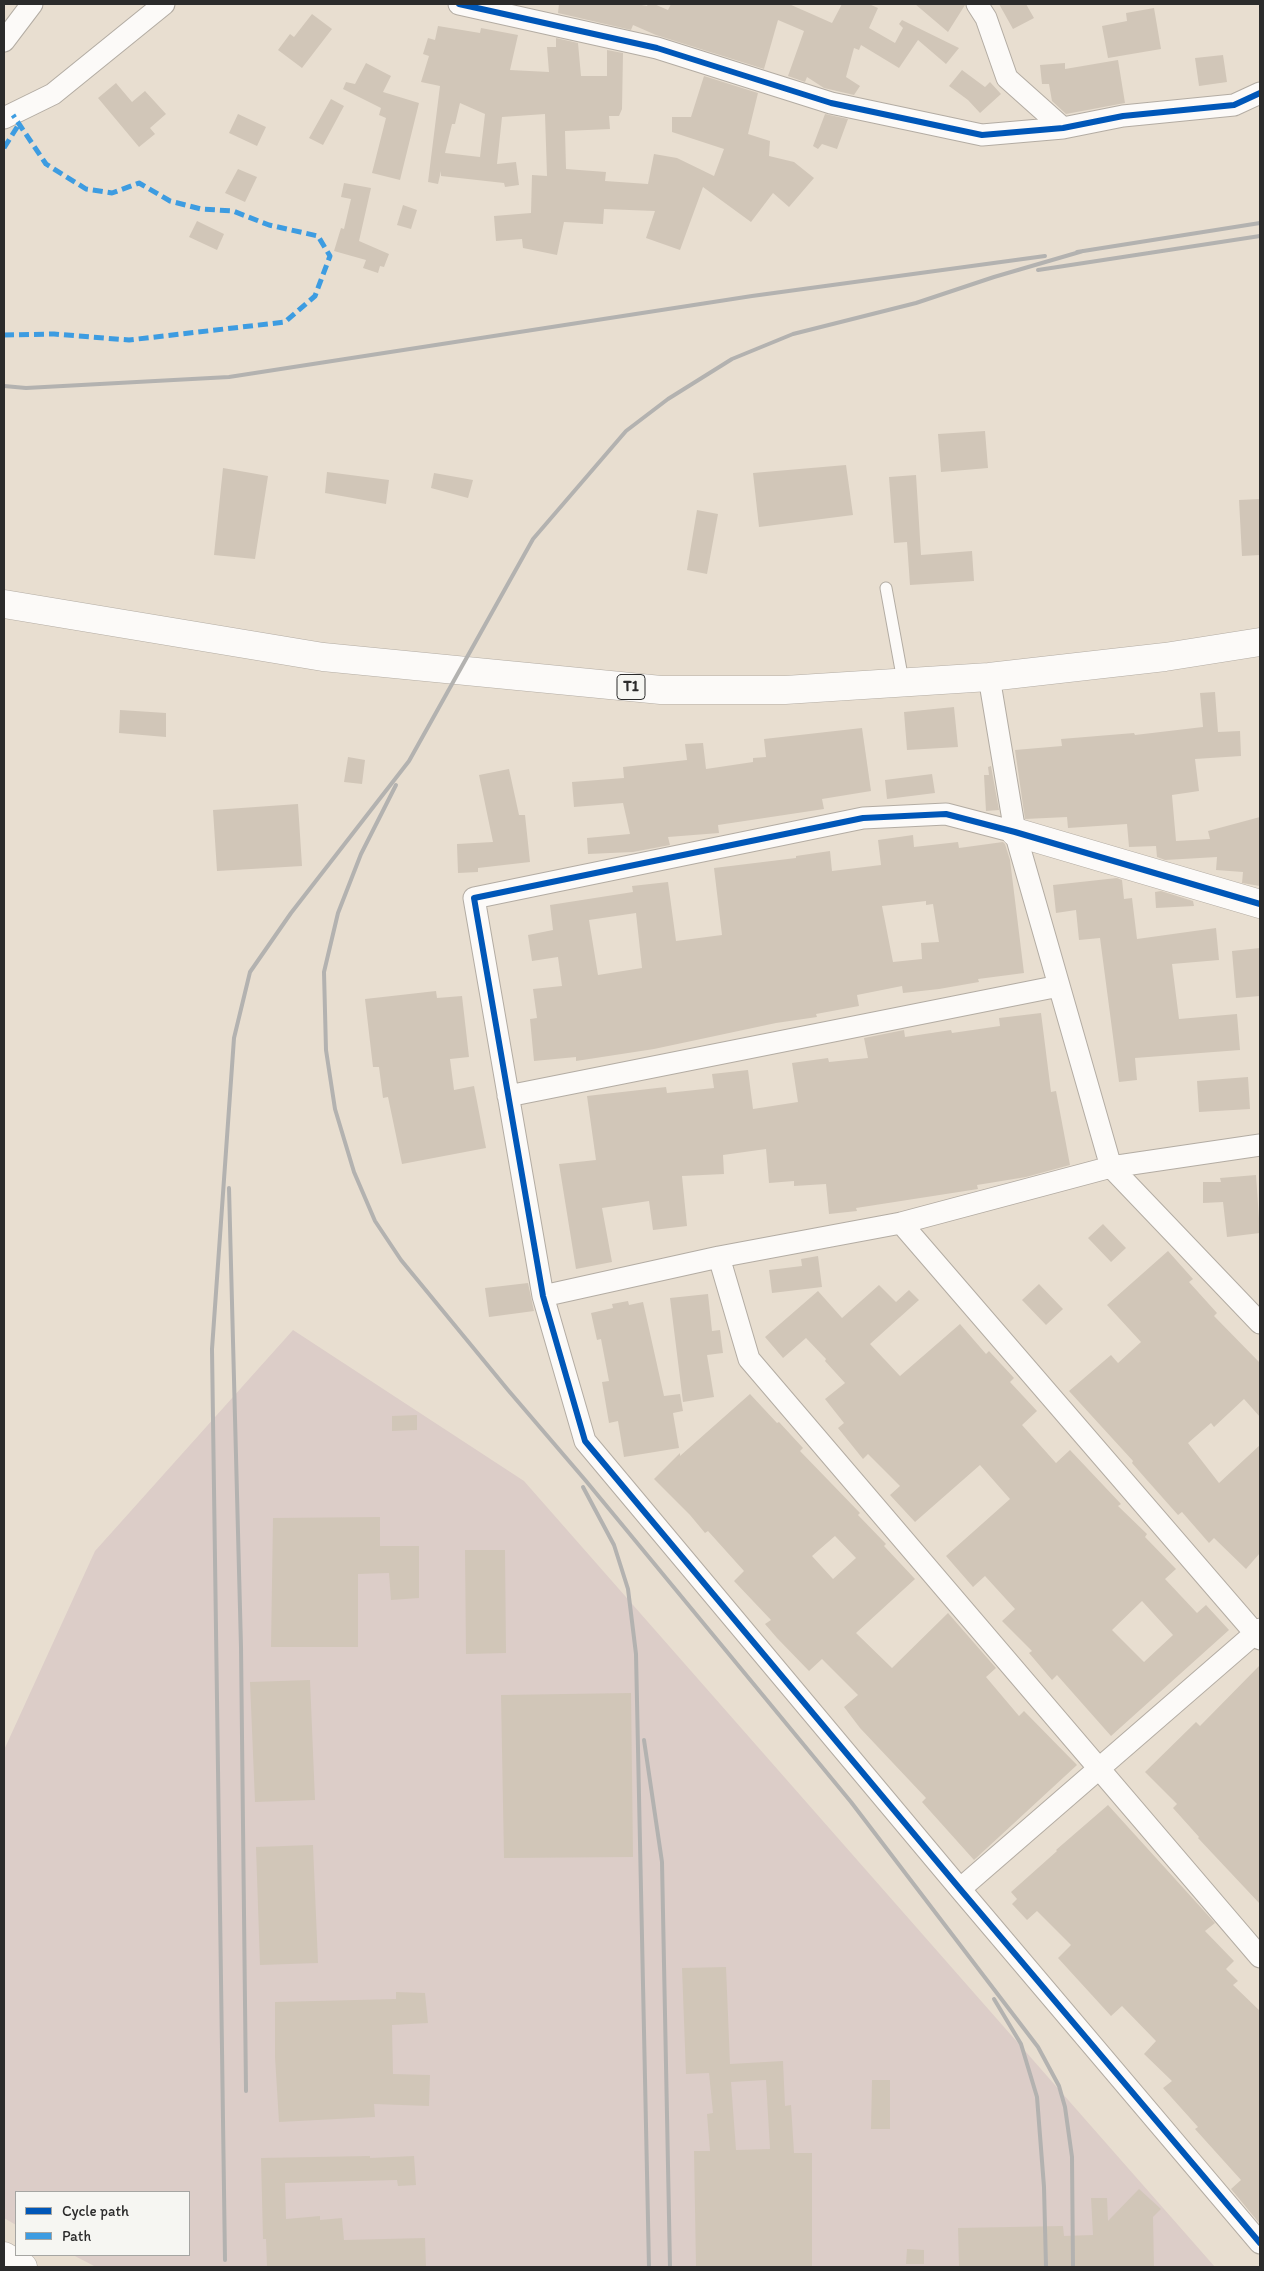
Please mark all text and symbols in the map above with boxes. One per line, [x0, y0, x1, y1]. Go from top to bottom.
road number: T1 [617, 674, 645, 700]
legend [15, 2191, 190, 2256]
text: Cycle path [62, 2202, 129, 2220]
text: Path [62, 2227, 91, 2245]

